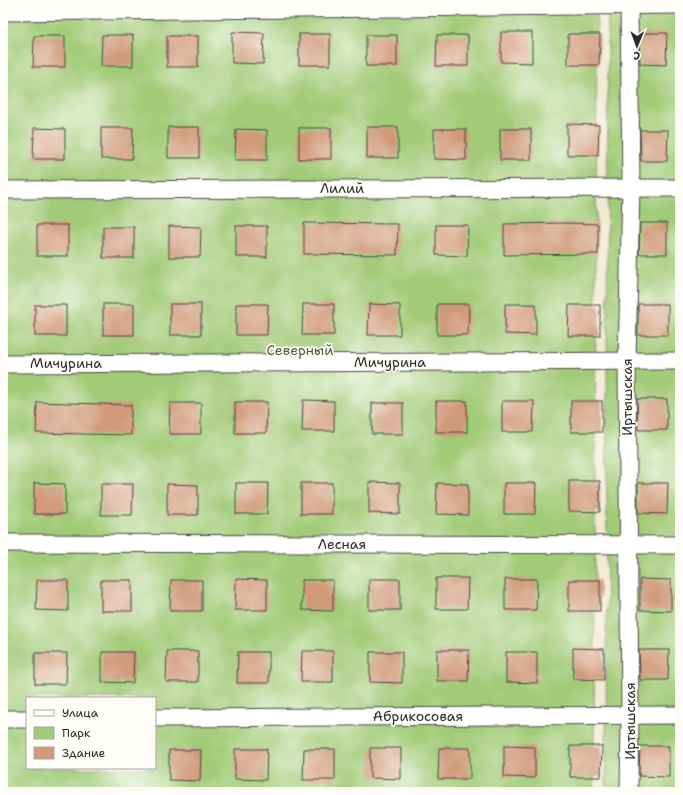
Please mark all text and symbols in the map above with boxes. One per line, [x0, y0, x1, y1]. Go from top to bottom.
north arrow [617, 26, 657, 66]
text: С [633, 48, 640, 63]
street label: Лилий [320, 179, 364, 197]
park label: Северный [267, 341, 333, 359]
street label: Мичурина [354, 353, 426, 371]
street label: Мичурина [30, 354, 102, 372]
street label: Иртышская [618, 358, 636, 436]
street label: Лесная [318, 535, 366, 553]
street label: Иртышская [621, 682, 639, 760]
legend [26, 697, 156, 769]
text: Улица [62, 705, 99, 721]
street label: Абрикосовая [373, 707, 463, 725]
text: Парк [62, 725, 91, 741]
text: Здание [62, 745, 106, 761]

